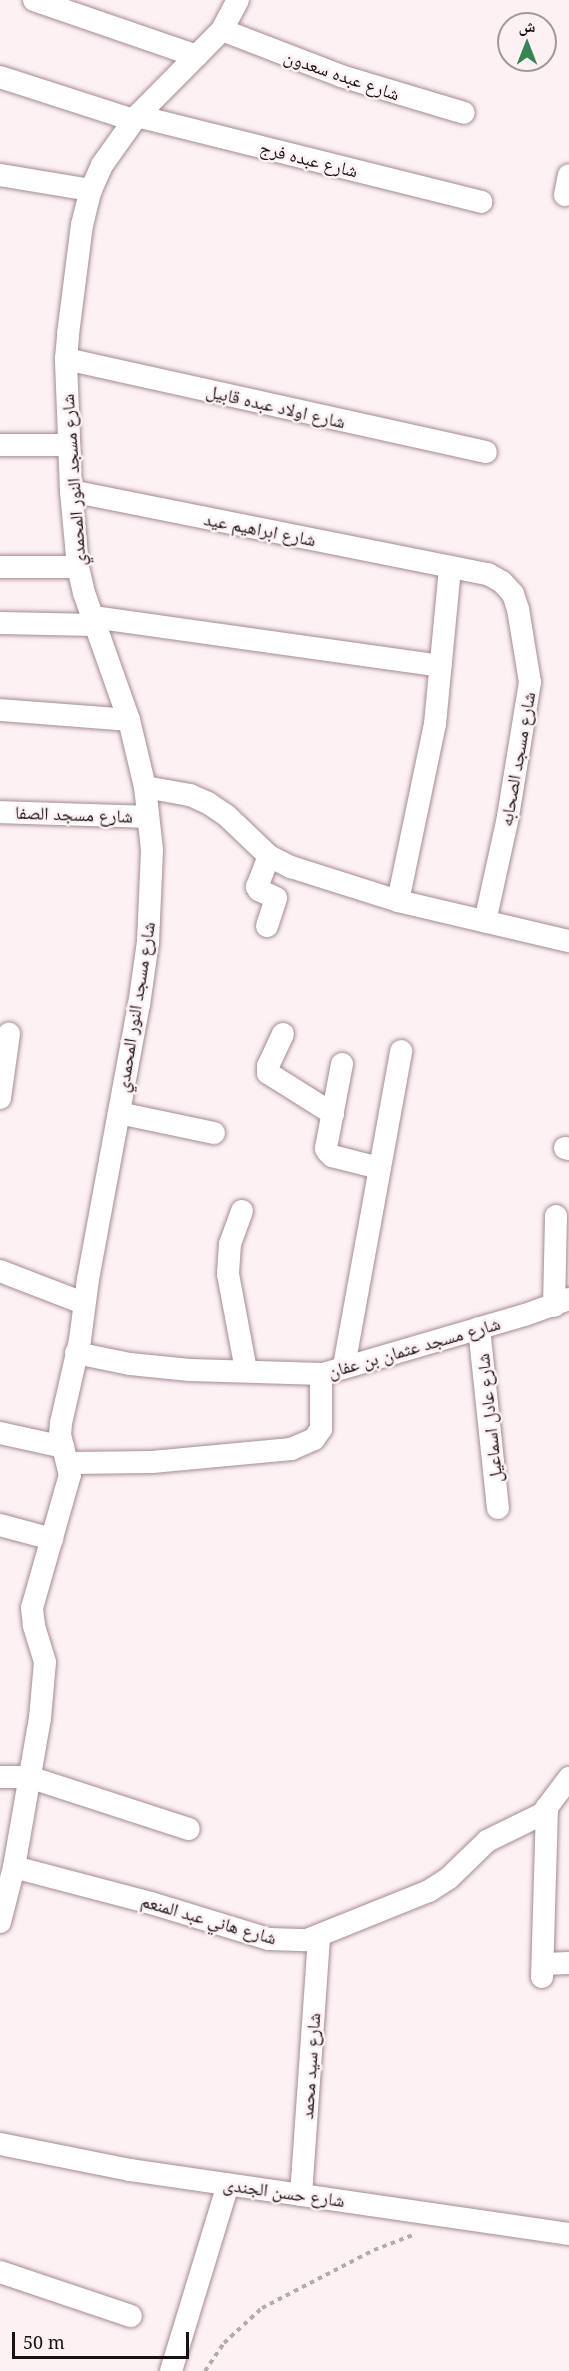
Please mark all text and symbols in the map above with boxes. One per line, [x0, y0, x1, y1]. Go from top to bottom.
north arrow [497, 12, 557, 72]
text: ش [519, 15, 535, 37]
street label: شارع عبده سعدون [281, 45, 403, 105]
street label: شارع عبده فرج [258, 136, 360, 182]
street label: شارع اولاد عبده قابيل [204, 379, 348, 433]
street label: شارع مسجد النور المحمدي [56, 393, 90, 567]
street label: شارع ابراهيم عيد [202, 508, 318, 550]
street label: شارع مسجد الصحابه [495, 690, 539, 828]
street label: شارع مسجد الصفا [15, 801, 133, 827]
street label: شارع مسجد النور المحمدي [111, 920, 159, 1094]
street label: شارع مسجد عثمان بن عفان [325, 1312, 503, 1382]
street label: شارع عادل اسماعيل [471, 1352, 507, 1484]
street label: شارع هاني عبد المنعم [139, 1889, 279, 1949]
street label: شارع سيد محمد [296, 2012, 324, 2120]
street label: شارع حسن الجندى [222, 2173, 346, 2211]
scale bar [15, 2320, 192, 2358]
text: 50 m [23, 2330, 65, 2354]

